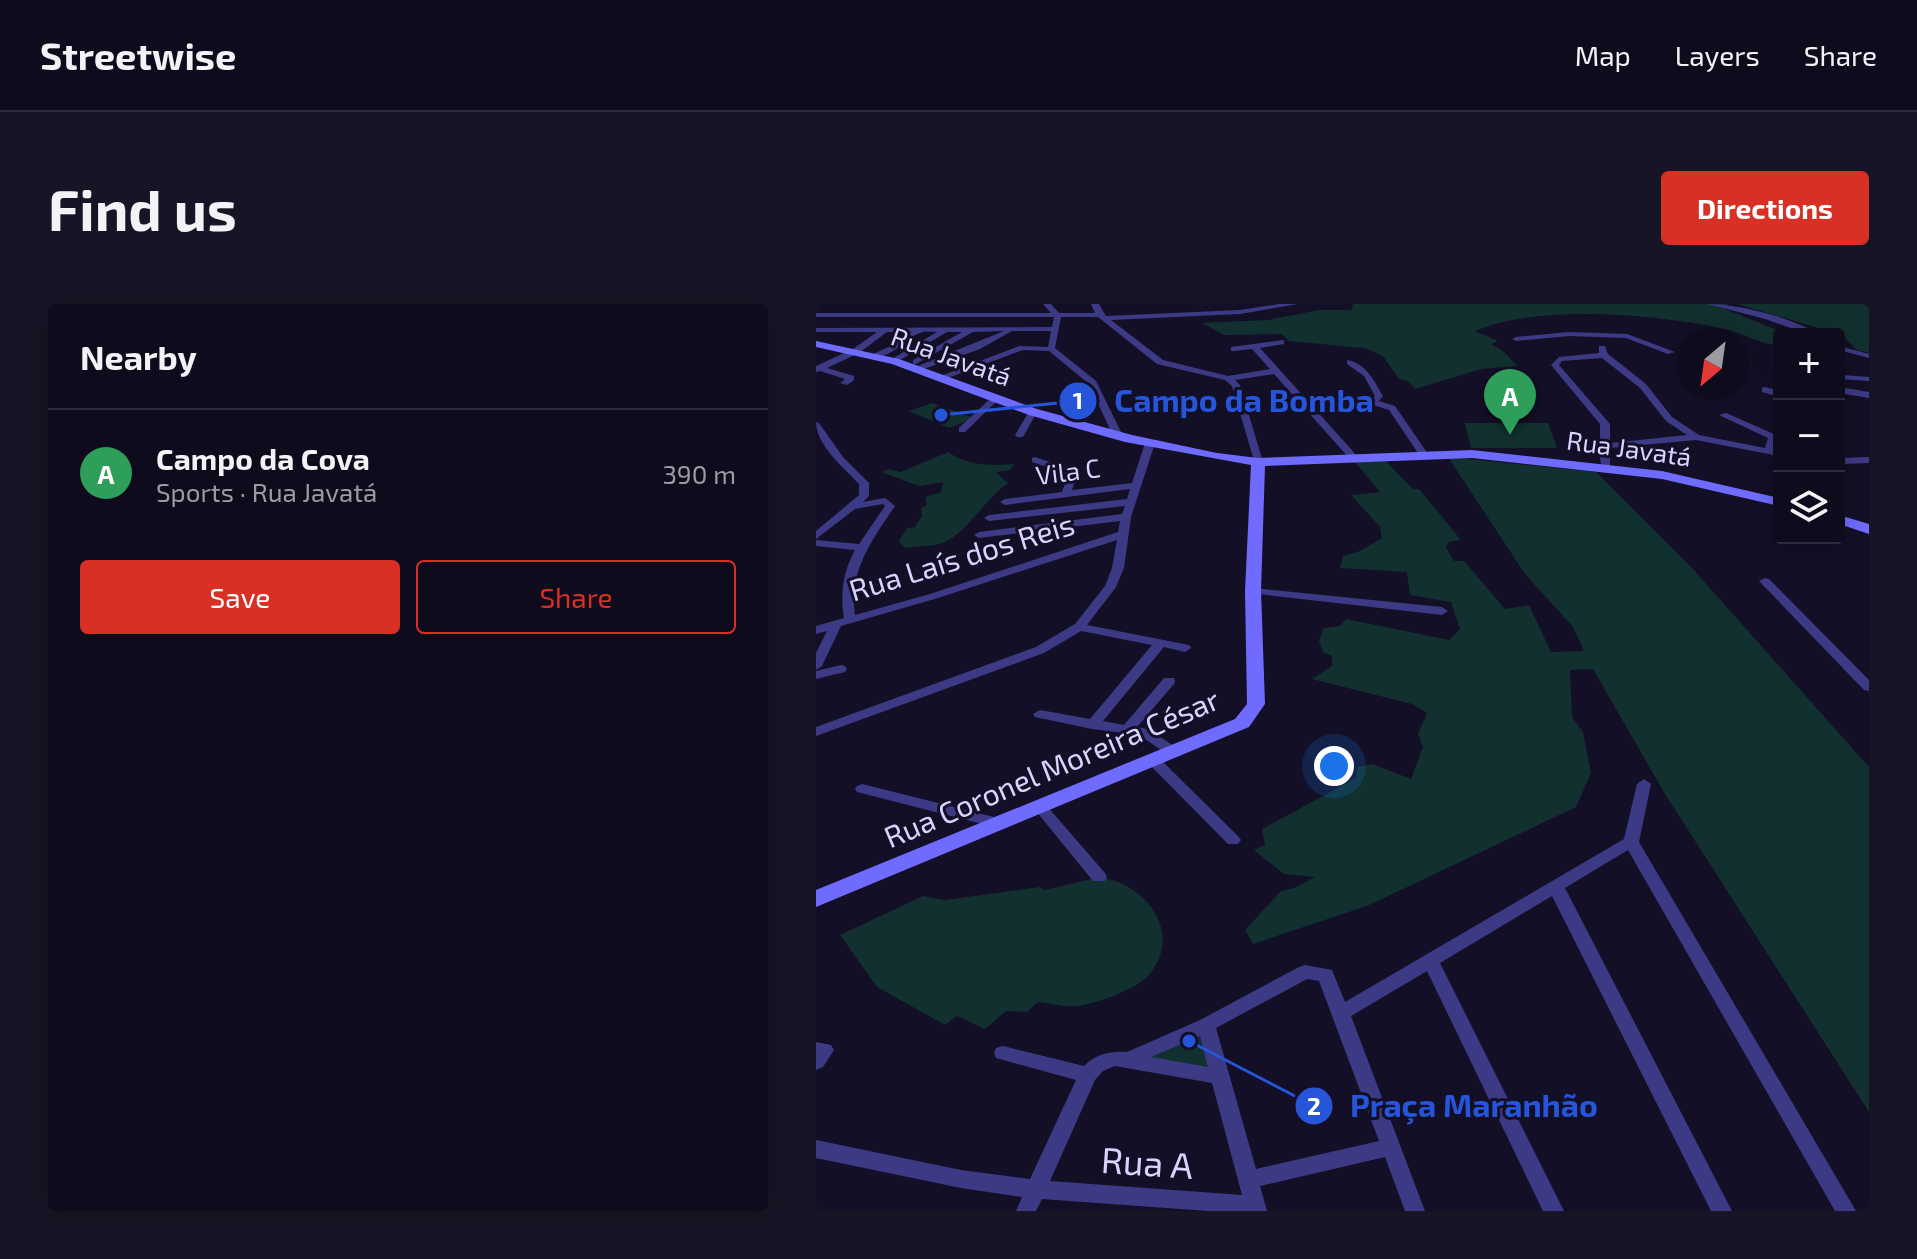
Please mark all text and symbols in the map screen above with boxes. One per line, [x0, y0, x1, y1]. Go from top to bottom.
text: Streetwise [40, 32, 236, 78]
text: Map [1575, 38, 1631, 72]
text: Layers [1675, 38, 1760, 72]
text: Share [1804, 38, 1877, 72]
button: Directions [1661, 171, 1869, 245]
text: Find us [48, 175, 237, 242]
street label: Rua Javatá [887, 320, 1016, 392]
north arrow [1677, 328, 1749, 400]
map controls [1773, 328, 1845, 544]
button: + [1773, 328, 1845, 400]
text: Nearby [80, 336, 197, 377]
pin: A [1484, 369, 1536, 435]
callout: Campo da Bomba [1058, 373, 1389, 429]
text: Campo da Bomba [1114, 380, 1374, 418]
text: 1 [1073, 385, 1083, 414]
button: − [1773, 400, 1845, 472]
street label: Rua Javatá [1565, 423, 1694, 472]
text: Campo da Cova [156, 440, 370, 476]
street label: Vila C [1034, 451, 1102, 490]
text: A [98, 458, 114, 489]
text: 390 m [662, 458, 736, 489]
button: layers [1773, 472, 1845, 544]
text: Sports · Rua Javatá [156, 476, 377, 507]
street label: Rua Laís dos Reis [845, 505, 1078, 607]
button: Save [80, 560, 400, 634]
button: Share [416, 560, 736, 634]
street label: Rua Coronel Moreira César [878, 680, 1224, 854]
your location [1314, 746, 1354, 786]
callout: Praça Maranhão [1294, 1078, 1614, 1134]
text: Praça Maranhão [1350, 1085, 1598, 1125]
text: 2 [1307, 1091, 1321, 1120]
street label: Rua A [1100, 1137, 1195, 1186]

